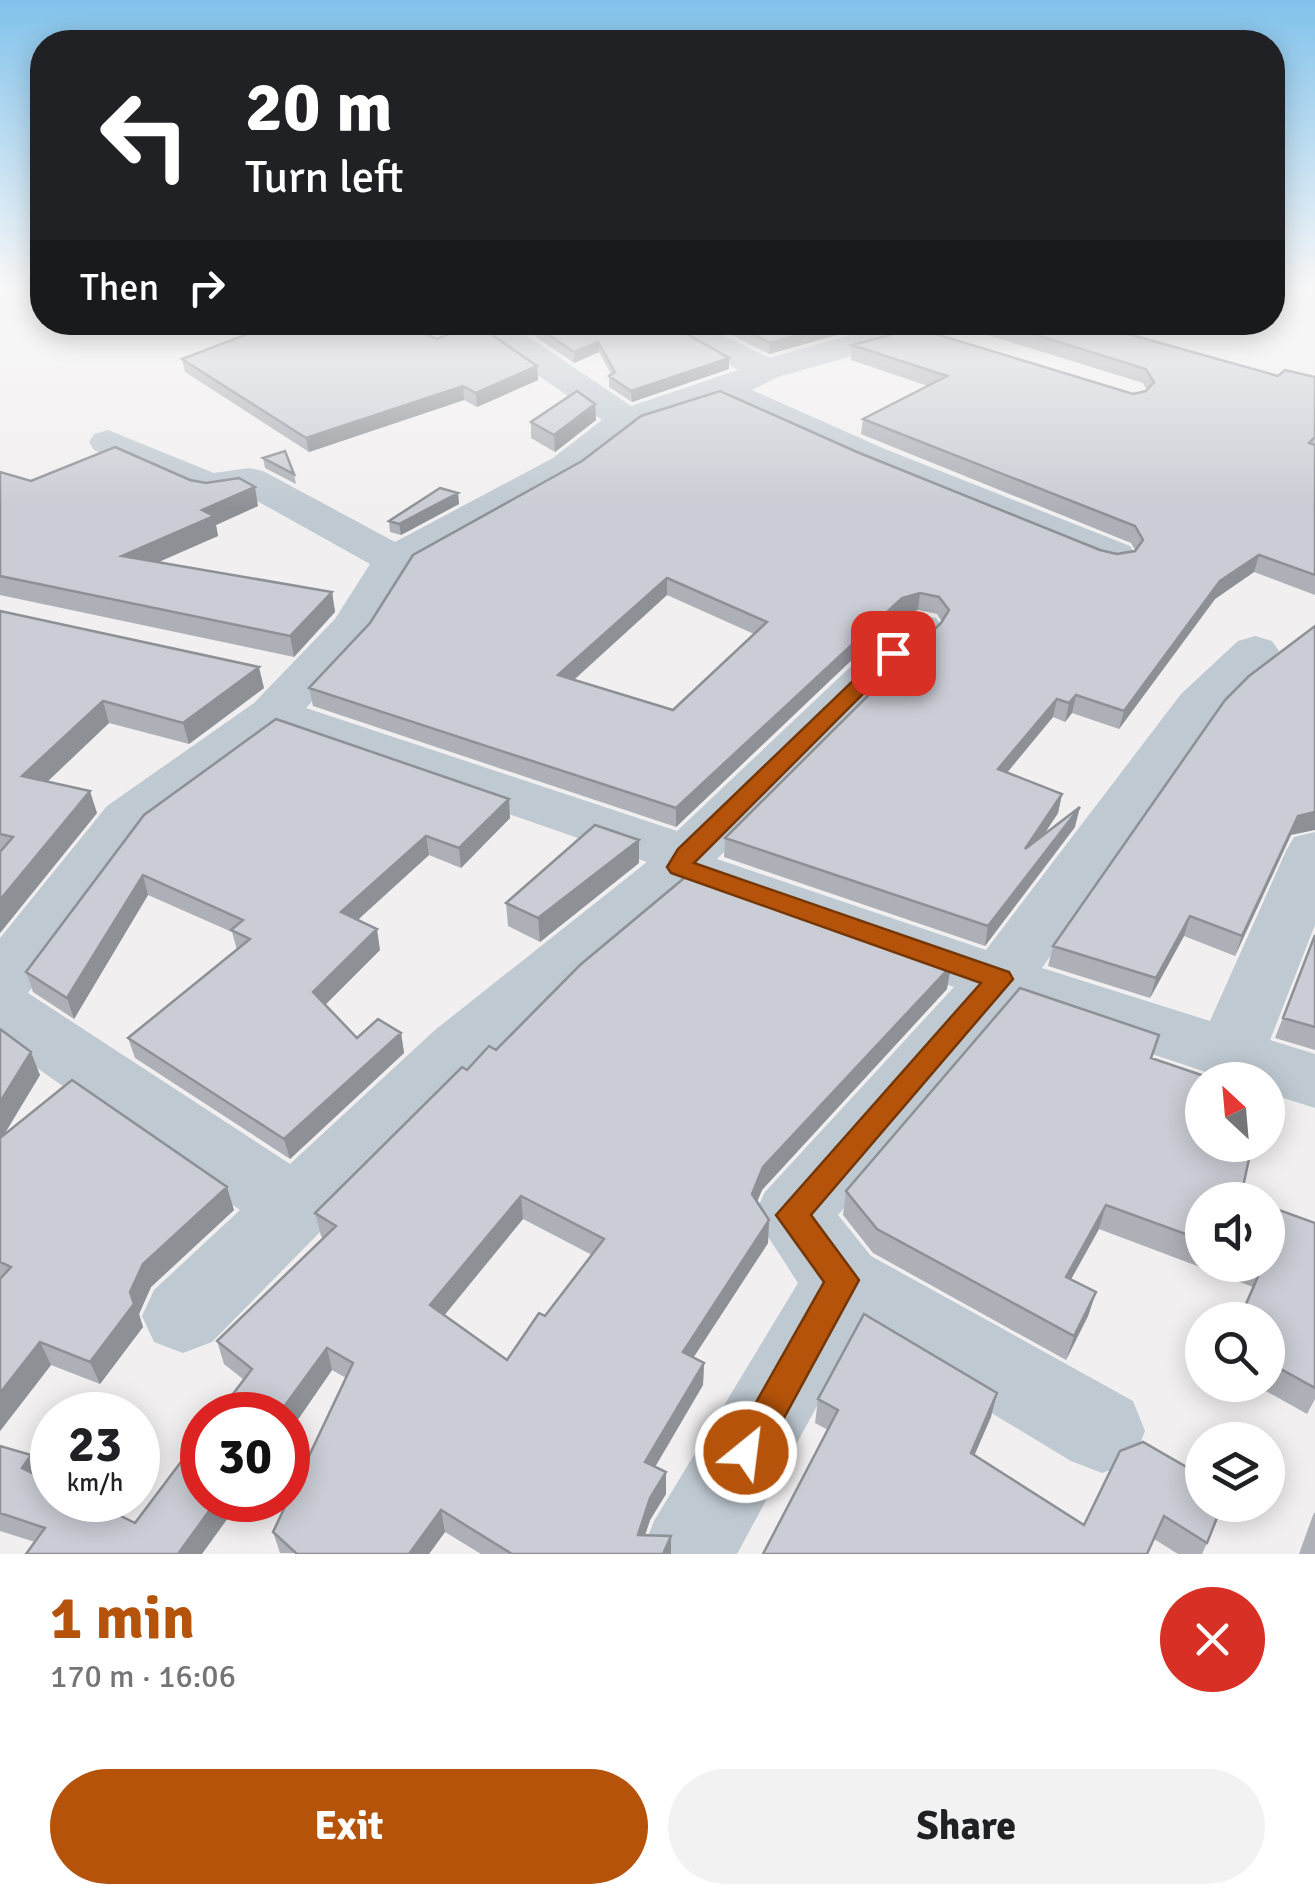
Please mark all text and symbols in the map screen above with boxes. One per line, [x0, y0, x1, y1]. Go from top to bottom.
text: 20 m [245, 64, 393, 150]
icon: left [80, 70, 210, 200]
text: Turn left [245, 150, 404, 205]
icon: right [179, 260, 234, 315]
text: Then [80, 264, 159, 311]
pin [851, 611, 936, 696]
icon: arrive [866, 626, 921, 681]
north arrow [1185, 1062, 1285, 1162]
map controls [1185, 1062, 1285, 1522]
button: sound [1185, 1182, 1285, 1282]
button: search [1185, 1302, 1285, 1402]
speed limit sign: 30 [180, 1392, 310, 1522]
position arrow [694, 1400, 798, 1504]
text: 23 [68, 1414, 122, 1476]
button: layers [1185, 1422, 1285, 1522]
text: km/h [67, 1467, 123, 1498]
text: 1 min [50, 1582, 195, 1656]
button: close [1160, 1587, 1265, 1692]
text: 170 m · 16:06 [50, 1657, 236, 1696]
button: Exit [50, 1769, 648, 1884]
button: Share [668, 1769, 1265, 1884]

